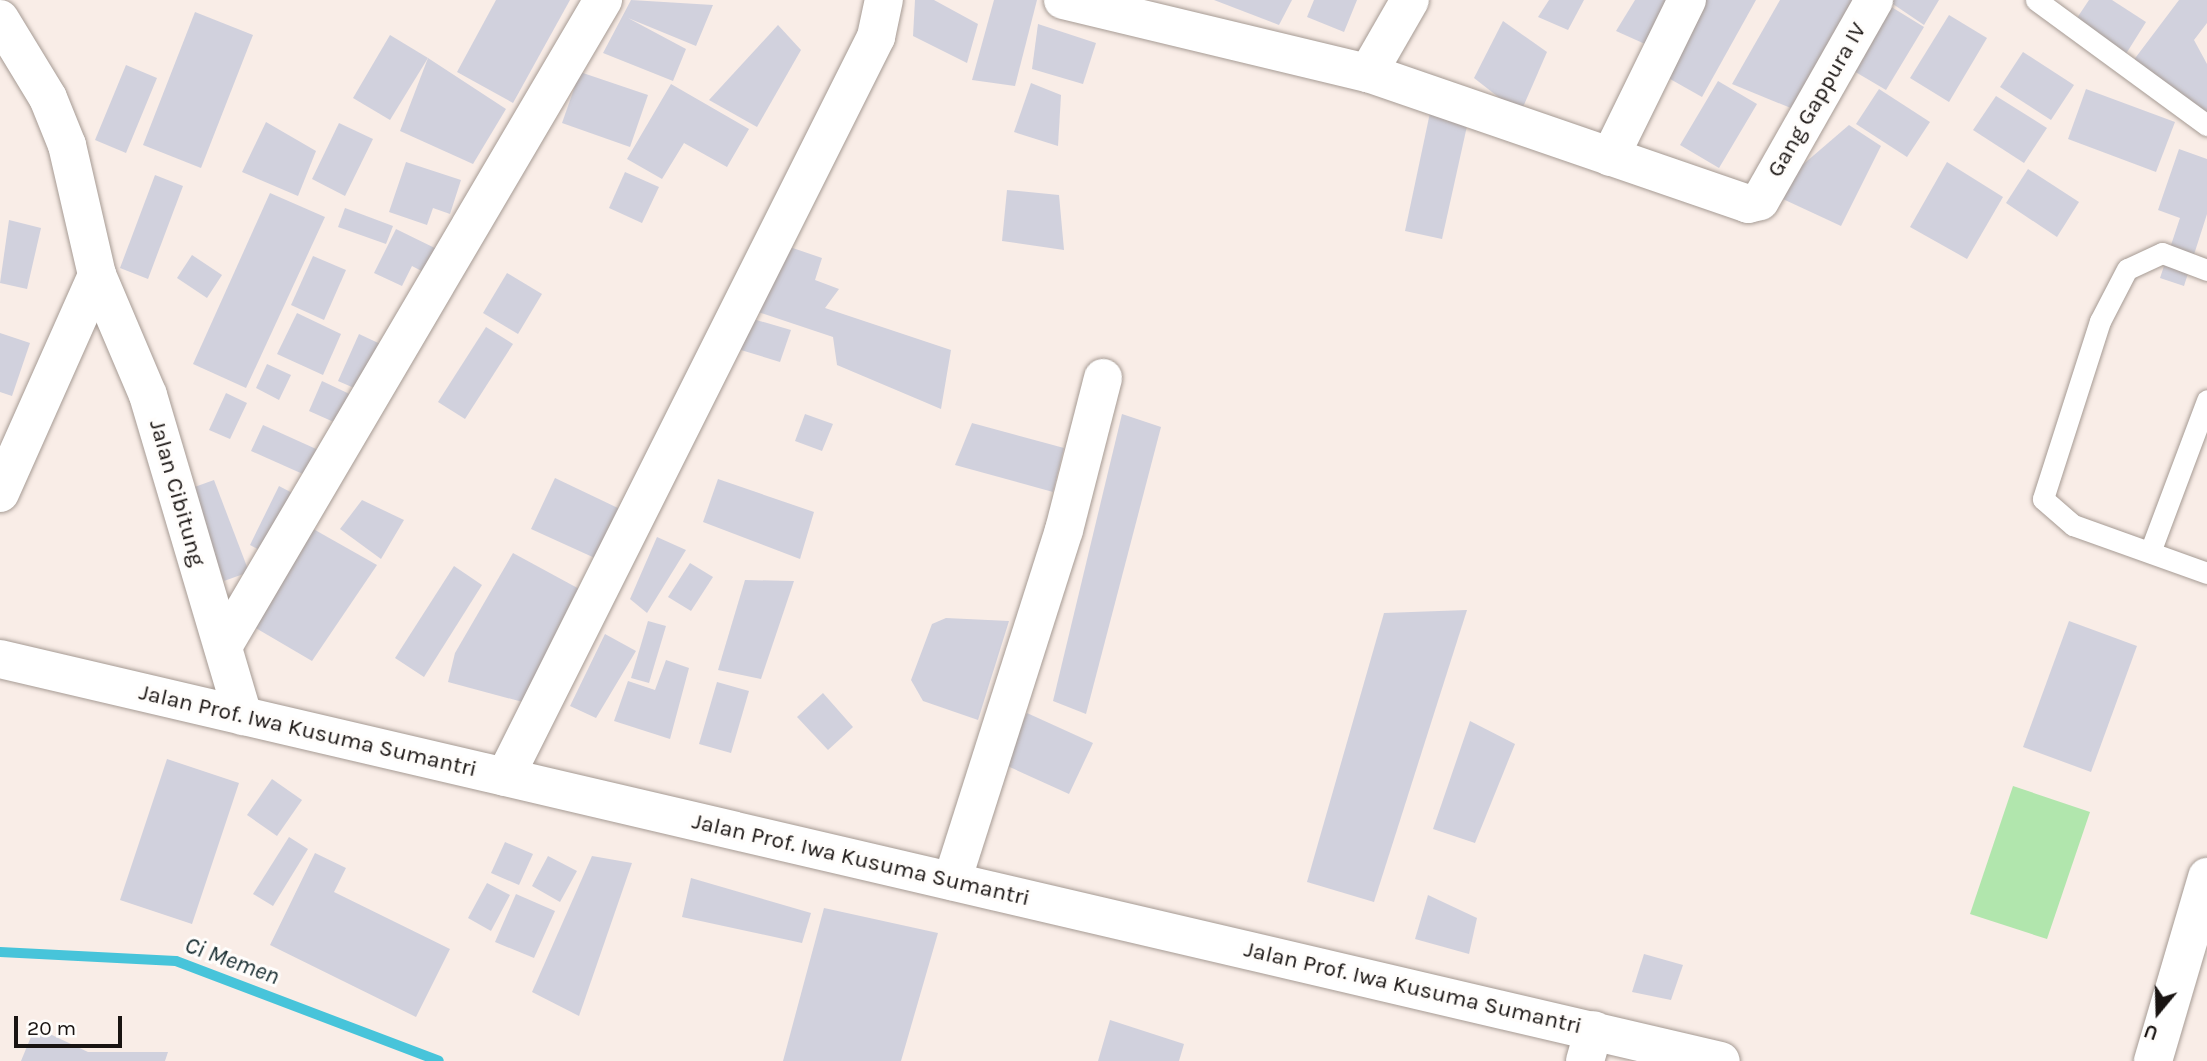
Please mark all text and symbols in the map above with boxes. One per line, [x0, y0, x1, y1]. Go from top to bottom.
street label: Gang Gappura IV [1762, 18, 1872, 182]
street label: Jalan Cibitung [143, 416, 211, 570]
street label: Jalan Prof. Iwa Kusuma Sumantri [136, 679, 480, 783]
street label: Jalan Prof. Iwa Kusuma Sumantri [689, 808, 1033, 912]
water label: Ci Memen [181, 931, 283, 991]
street label: Jalan Prof. Iwa Kusuma Sumantri [1241, 936, 1585, 1040]
north arrow [2123, 977, 2193, 1047]
scale bar [18, 1002, 126, 1046]
text: 20 m [27, 1016, 76, 1040]
text: U [2141, 1019, 2161, 1044]

